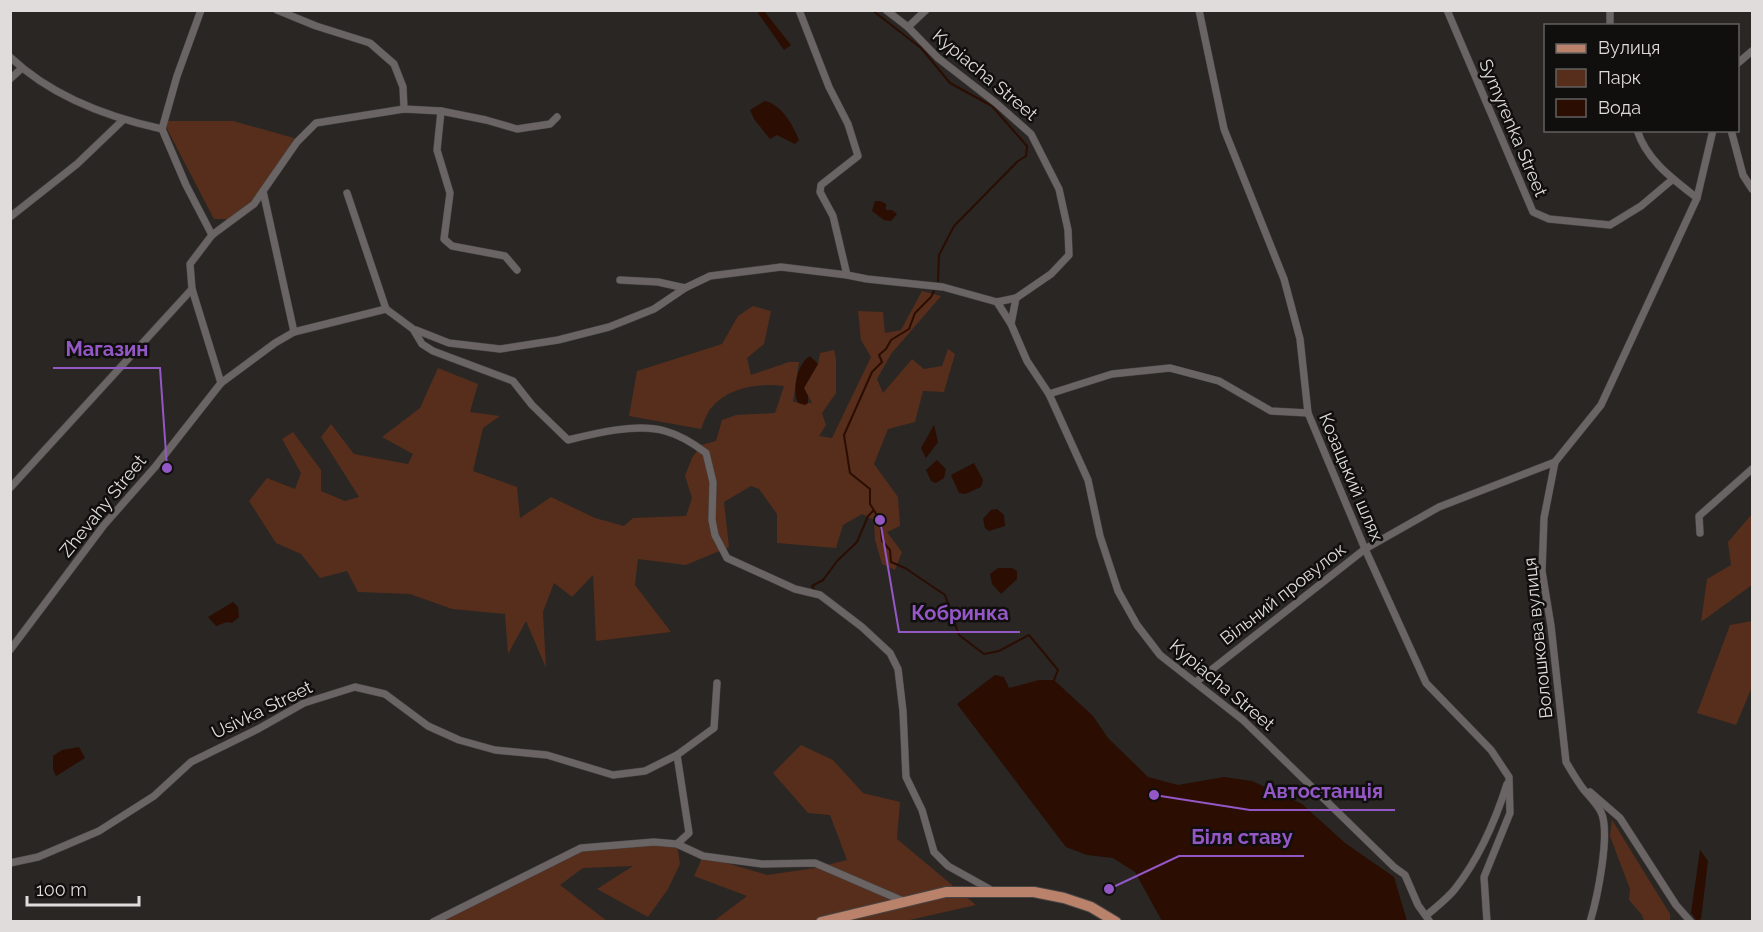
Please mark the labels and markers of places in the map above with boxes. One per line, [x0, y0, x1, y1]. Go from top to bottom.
callout: Магазин [53, 330, 160, 368]
callout: Кобринка [899, 594, 1020, 632]
callout: Автостанція [1250, 772, 1395, 810]
callout: Біля ставу [1179, 818, 1304, 856]

